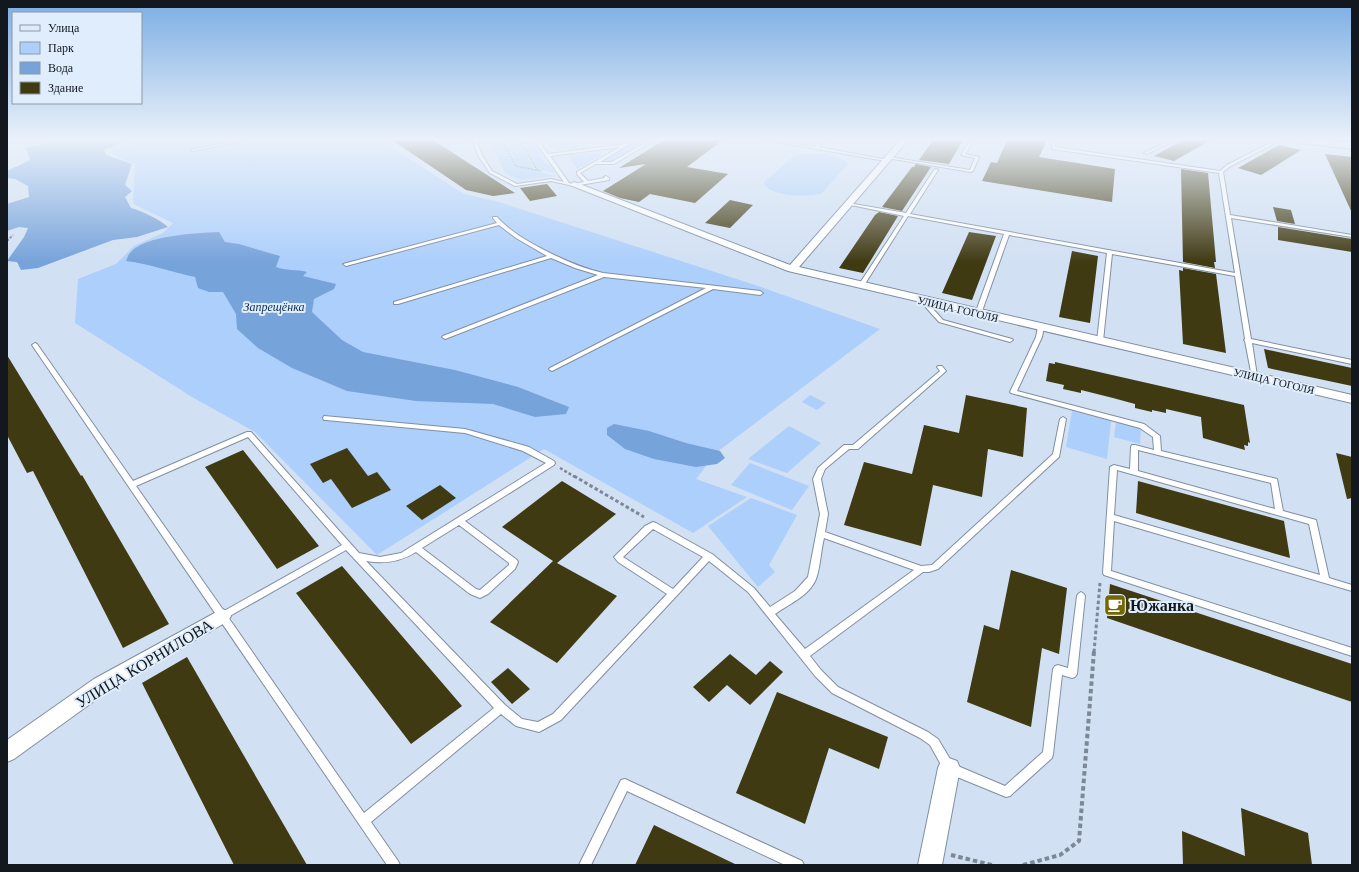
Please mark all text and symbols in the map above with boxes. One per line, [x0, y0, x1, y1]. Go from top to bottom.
legend [12, 12, 142, 104]
text: Улица [48, 21, 80, 35]
text: Парк [48, 41, 74, 55]
text: Вода [48, 61, 74, 75]
text: Здание [48, 81, 83, 95]
street label: УЛИЦА ГОГОЛЯ [916, 294, 1000, 324]
water label: Запрещёнка [244, 300, 304, 314]
street label: УЛИЦА ГОГОЛЯ [1232, 366, 1316, 396]
cafe icon: Южанка [1102, 592, 1128, 618]
place label: Южанка [1130, 597, 1194, 614]
street label: УЛИЦА КОРНИЛОВА [73, 616, 217, 712]

